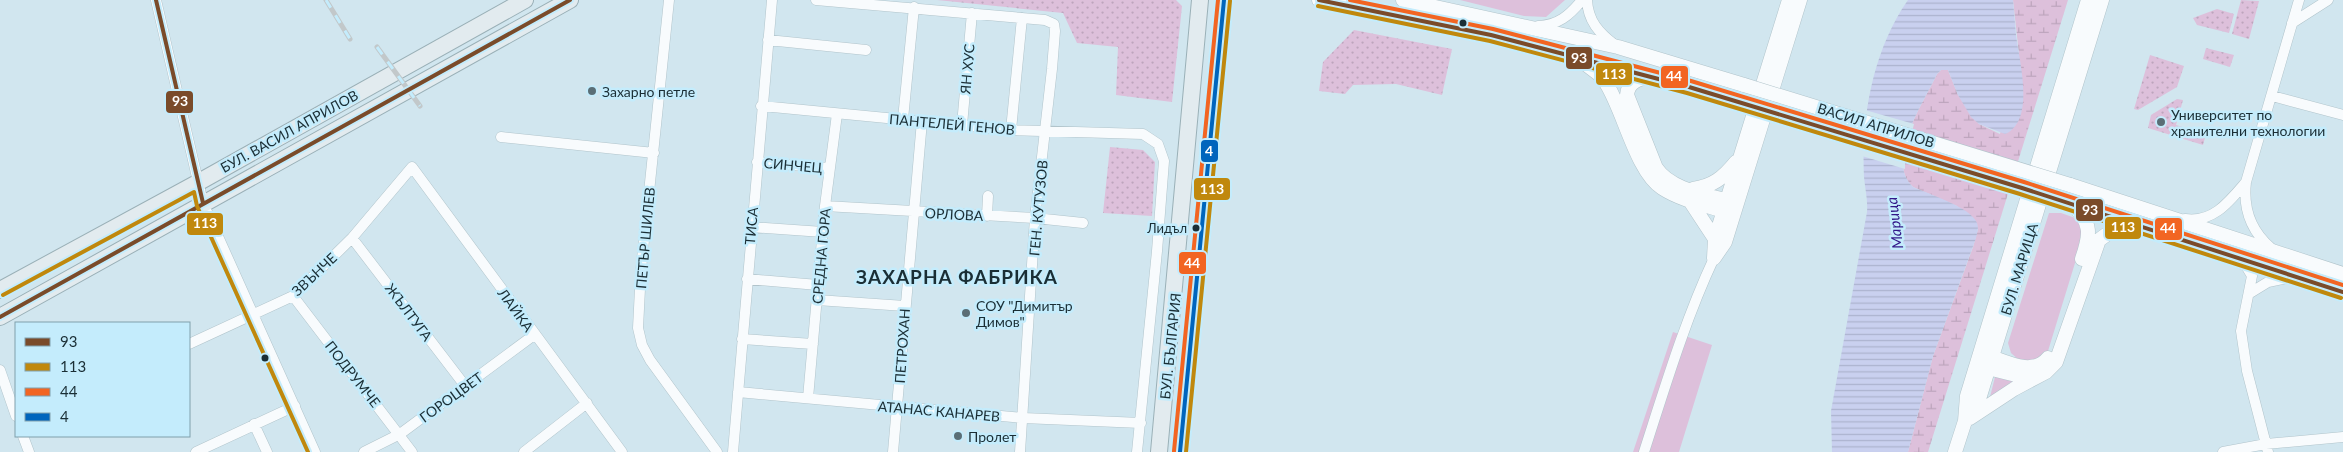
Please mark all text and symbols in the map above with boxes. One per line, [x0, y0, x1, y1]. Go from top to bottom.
unlabelled marker [1458, 18, 1468, 28]
street label: ЯН ХУС [956, 43, 978, 96]
line badge: 93 [1565, 46, 1593, 70]
text: 93 [1571, 49, 1587, 66]
line badge: 113 [1595, 62, 1633, 86]
text: 113 [1602, 65, 1626, 82]
line badge: 44 [1660, 65, 1689, 89]
text: 44 [1666, 67, 1682, 84]
place label: Захарно петле [602, 83, 695, 100]
marker: Захарно петле [586, 85, 598, 97]
street label: БУЛ. ВАСИЛ АПРИЛОВ [217, 86, 361, 176]
line badge: 93 [165, 90, 194, 114]
text: 93 [172, 92, 188, 109]
street label: ВАСИЛ АПРИЛОВ [1816, 99, 1936, 151]
place label: Университет по хранителни технологии [2171, 106, 2325, 139]
street label: ПАНТЕЛЕЙ ГЕНОВ [889, 110, 1015, 138]
marker: Университет по хранителни технологии [2155, 116, 2167, 128]
line badge: 4 [1200, 139, 1219, 163]
text: 4 [1205, 142, 1213, 159]
street label: СИНЧЕЦ [763, 154, 823, 176]
street label: ГЕН. КУТУЗОВ [1025, 159, 1051, 257]
line badge: 113 [1193, 177, 1231, 201]
text: 113 [1200, 180, 1224, 197]
street label: ПЕТЪР ШИЛЕВ [632, 186, 658, 290]
water label: Марица [1882, 196, 1906, 250]
line badge: 93 [2075, 198, 2104, 222]
text: 93 [2082, 201, 2098, 218]
street label: ОРЛОВА [924, 204, 984, 224]
street label: ТИСА [741, 206, 761, 246]
street label: СРЕДНА ГОРА [808, 207, 834, 305]
line badge: 113 [186, 212, 224, 236]
text: 113 [193, 214, 217, 231]
line badge: 113 [2104, 216, 2142, 240]
line badge: 44 [2154, 217, 2183, 241]
text: 113 [2111, 218, 2135, 235]
text: 44 [2160, 219, 2176, 236]
place label: Лидъл [1146, 220, 1187, 236]
street label: БУЛ. МАРИЦА [1997, 220, 2041, 317]
marker: Лидъл [1191, 223, 1201, 233]
street label: ЗВЪНЧЕ [288, 249, 340, 299]
line badge: 44 [1178, 251, 1207, 275]
text: 44 [1184, 254, 1200, 271]
district label: ЗАХАРНА ФАБРИКА [856, 265, 1058, 288]
street label: ЖЪЛТУГА [382, 280, 437, 345]
street label: ЛАЙКА [494, 284, 538, 335]
street label: БУЛ. БЪЛГАРИЯ [1156, 292, 1184, 400]
place label: СОУ "Димитър Димов" [976, 297, 1073, 330]
marker: СОУ "Димитър Димов" [960, 307, 972, 319]
street label: ПЕТРОХАН [891, 308, 913, 384]
legend [15, 322, 190, 437]
text: 93 [60, 332, 77, 350]
street label: ПОДРУМЧЕ [322, 337, 384, 411]
unlabelled marker [260, 353, 270, 363]
text: 113 [60, 357, 86, 375]
street label: ГОРОЦВЕТ [416, 368, 487, 426]
text: 44 [60, 382, 78, 400]
street label: АТАНАС КАНАРЕВ [877, 397, 1001, 425]
text: 4 [60, 407, 69, 425]
place label: Пролет [968, 428, 1016, 445]
marker: Пролет [952, 430, 964, 442]

